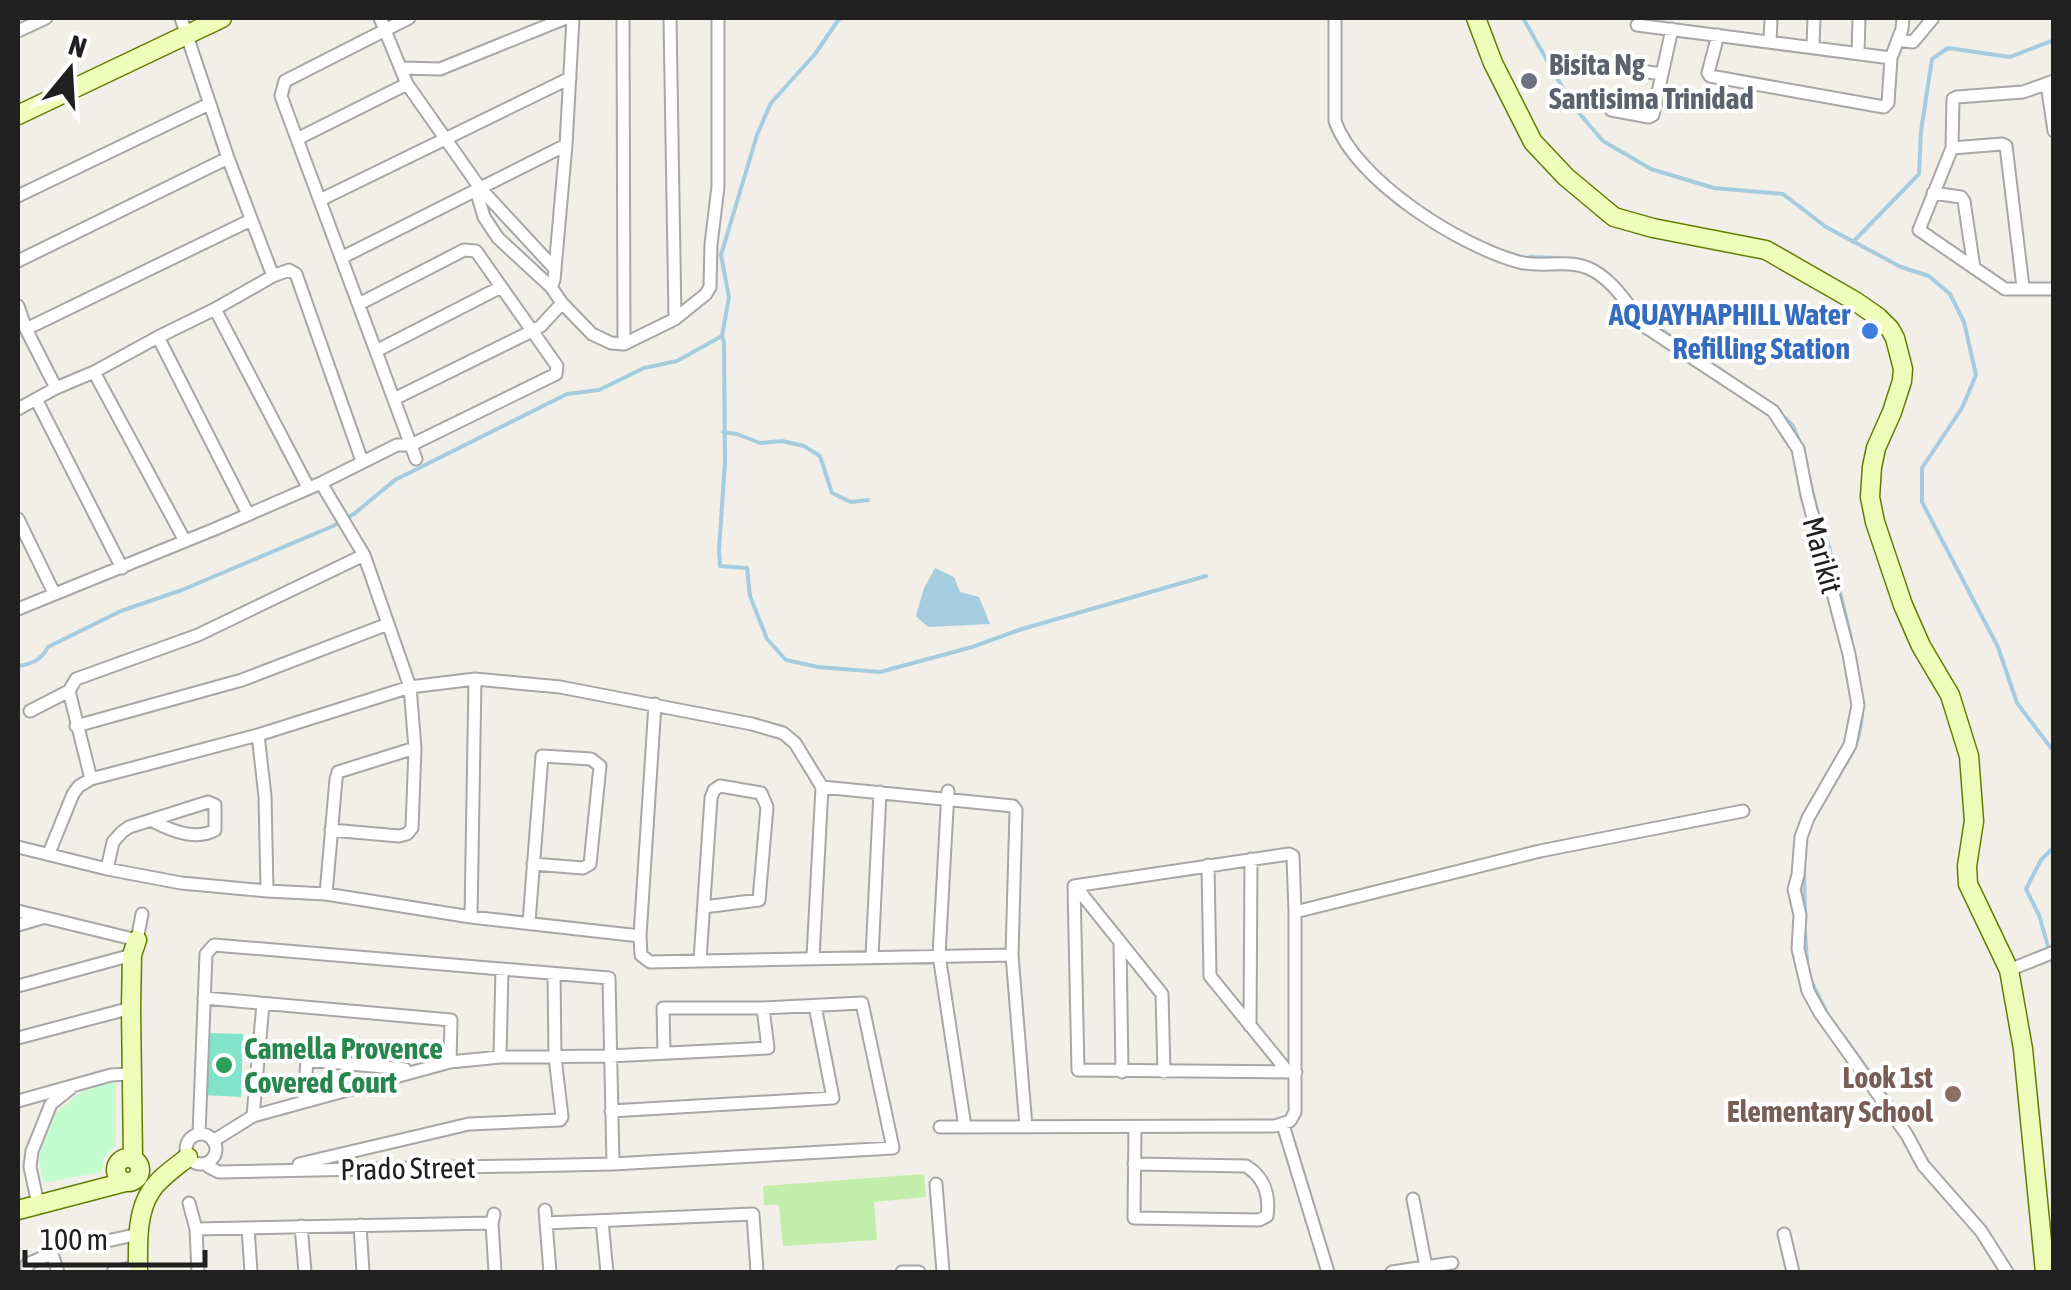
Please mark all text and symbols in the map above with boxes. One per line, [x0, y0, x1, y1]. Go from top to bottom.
north arrow [20, 20, 120, 120]
text: N [65, 28, 91, 64]
place label: Bisita Ng Santisima Trinidad [1549, 47, 1754, 115]
marker: Bisita Ng Santisima Trinidad [1518, 70, 1540, 92]
place label: AQUAYHAPHILL Water Refilling Station [1608, 297, 1851, 365]
marker: AQUAYHAPHILL Water Refilling Station [1859, 320, 1881, 342]
street label: Marikit [1797, 513, 1849, 597]
place label: Camella Provence Covered Court [244, 1031, 443, 1099]
marker: Camella Provence Covered Court [213, 1054, 235, 1076]
place label: Look 1st Elementary School [1727, 1060, 1934, 1128]
marker: Look 1st Elementary School [1942, 1083, 1964, 1105]
street label: Prado Street [340, 1150, 476, 1186]
scale bar [25, 1205, 205, 1267]
text: 100 m [40, 1222, 108, 1256]

